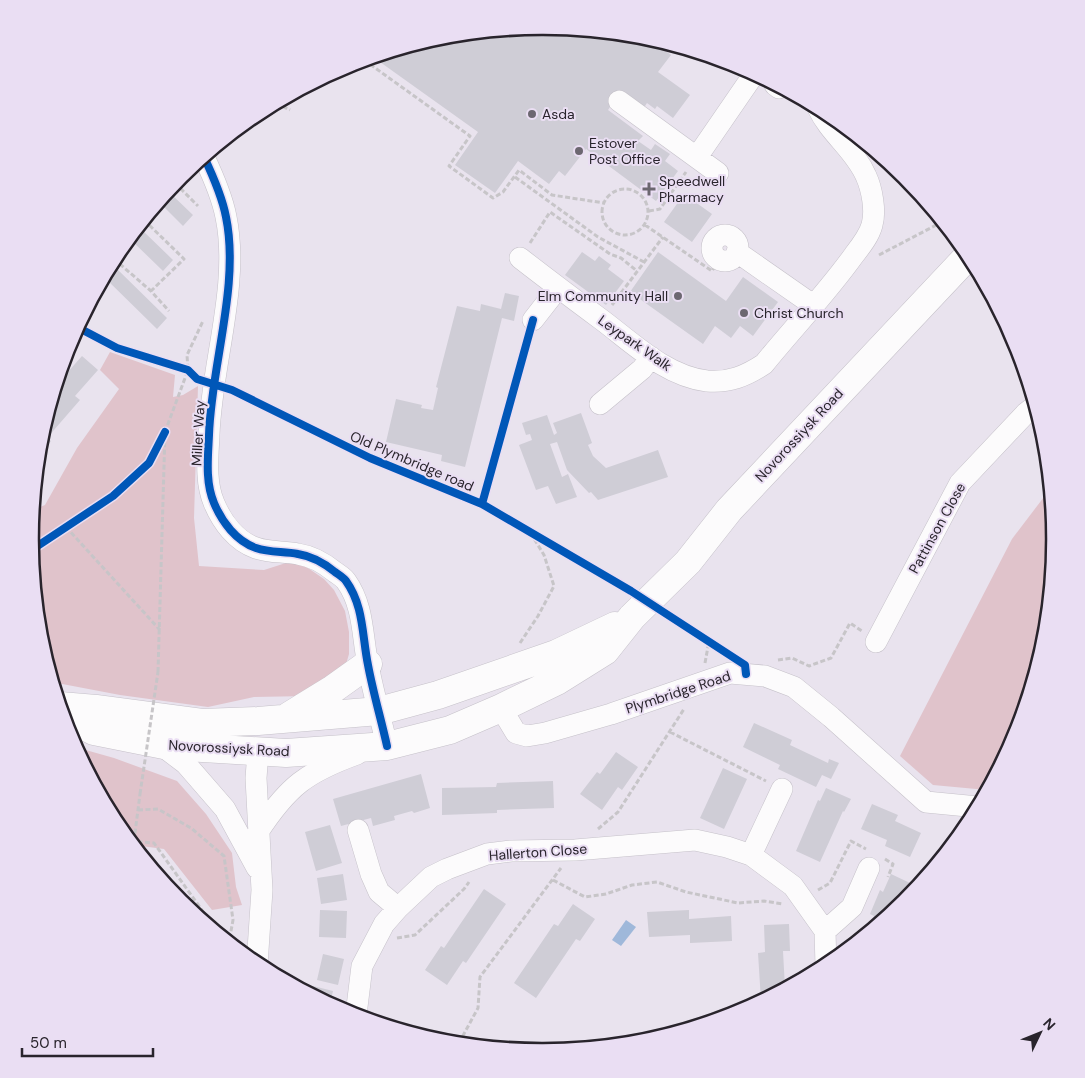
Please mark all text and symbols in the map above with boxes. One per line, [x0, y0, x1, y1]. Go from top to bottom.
place label: Asda [542, 105, 575, 123]
marker: Asda [526, 108, 538, 120]
place label: Estover Post Office [589, 134, 660, 168]
marker: Estover Post Office [573, 145, 585, 157]
place label: Speedwell Pharmacy [659, 172, 725, 206]
marker: Speedwell Pharmacy [643, 183, 655, 195]
place label: Elm Community Hall [538, 287, 668, 305]
marker: Elm Community Hall [672, 290, 684, 302]
place label: Christ Church [754, 304, 844, 322]
marker: Christ Church [738, 307, 750, 319]
street label: Leypark Walk [595, 311, 675, 375]
street label: Novorossiysk Road [751, 384, 847, 486]
street label: Miller Way [187, 399, 209, 467]
street label: Old Plymbridge road [347, 427, 477, 495]
street label: Pattinson Close [905, 479, 969, 577]
street label: Plymbridge Road [623, 667, 733, 717]
street label: Novorossiysk Road [168, 736, 290, 760]
street label: Hallerton Close [488, 840, 588, 864]
north arrow [1015, 1008, 1065, 1058]
text: N [1039, 1014, 1060, 1034]
scale bar [22, 1026, 154, 1058]
text: 50 m [30, 1033, 67, 1053]

